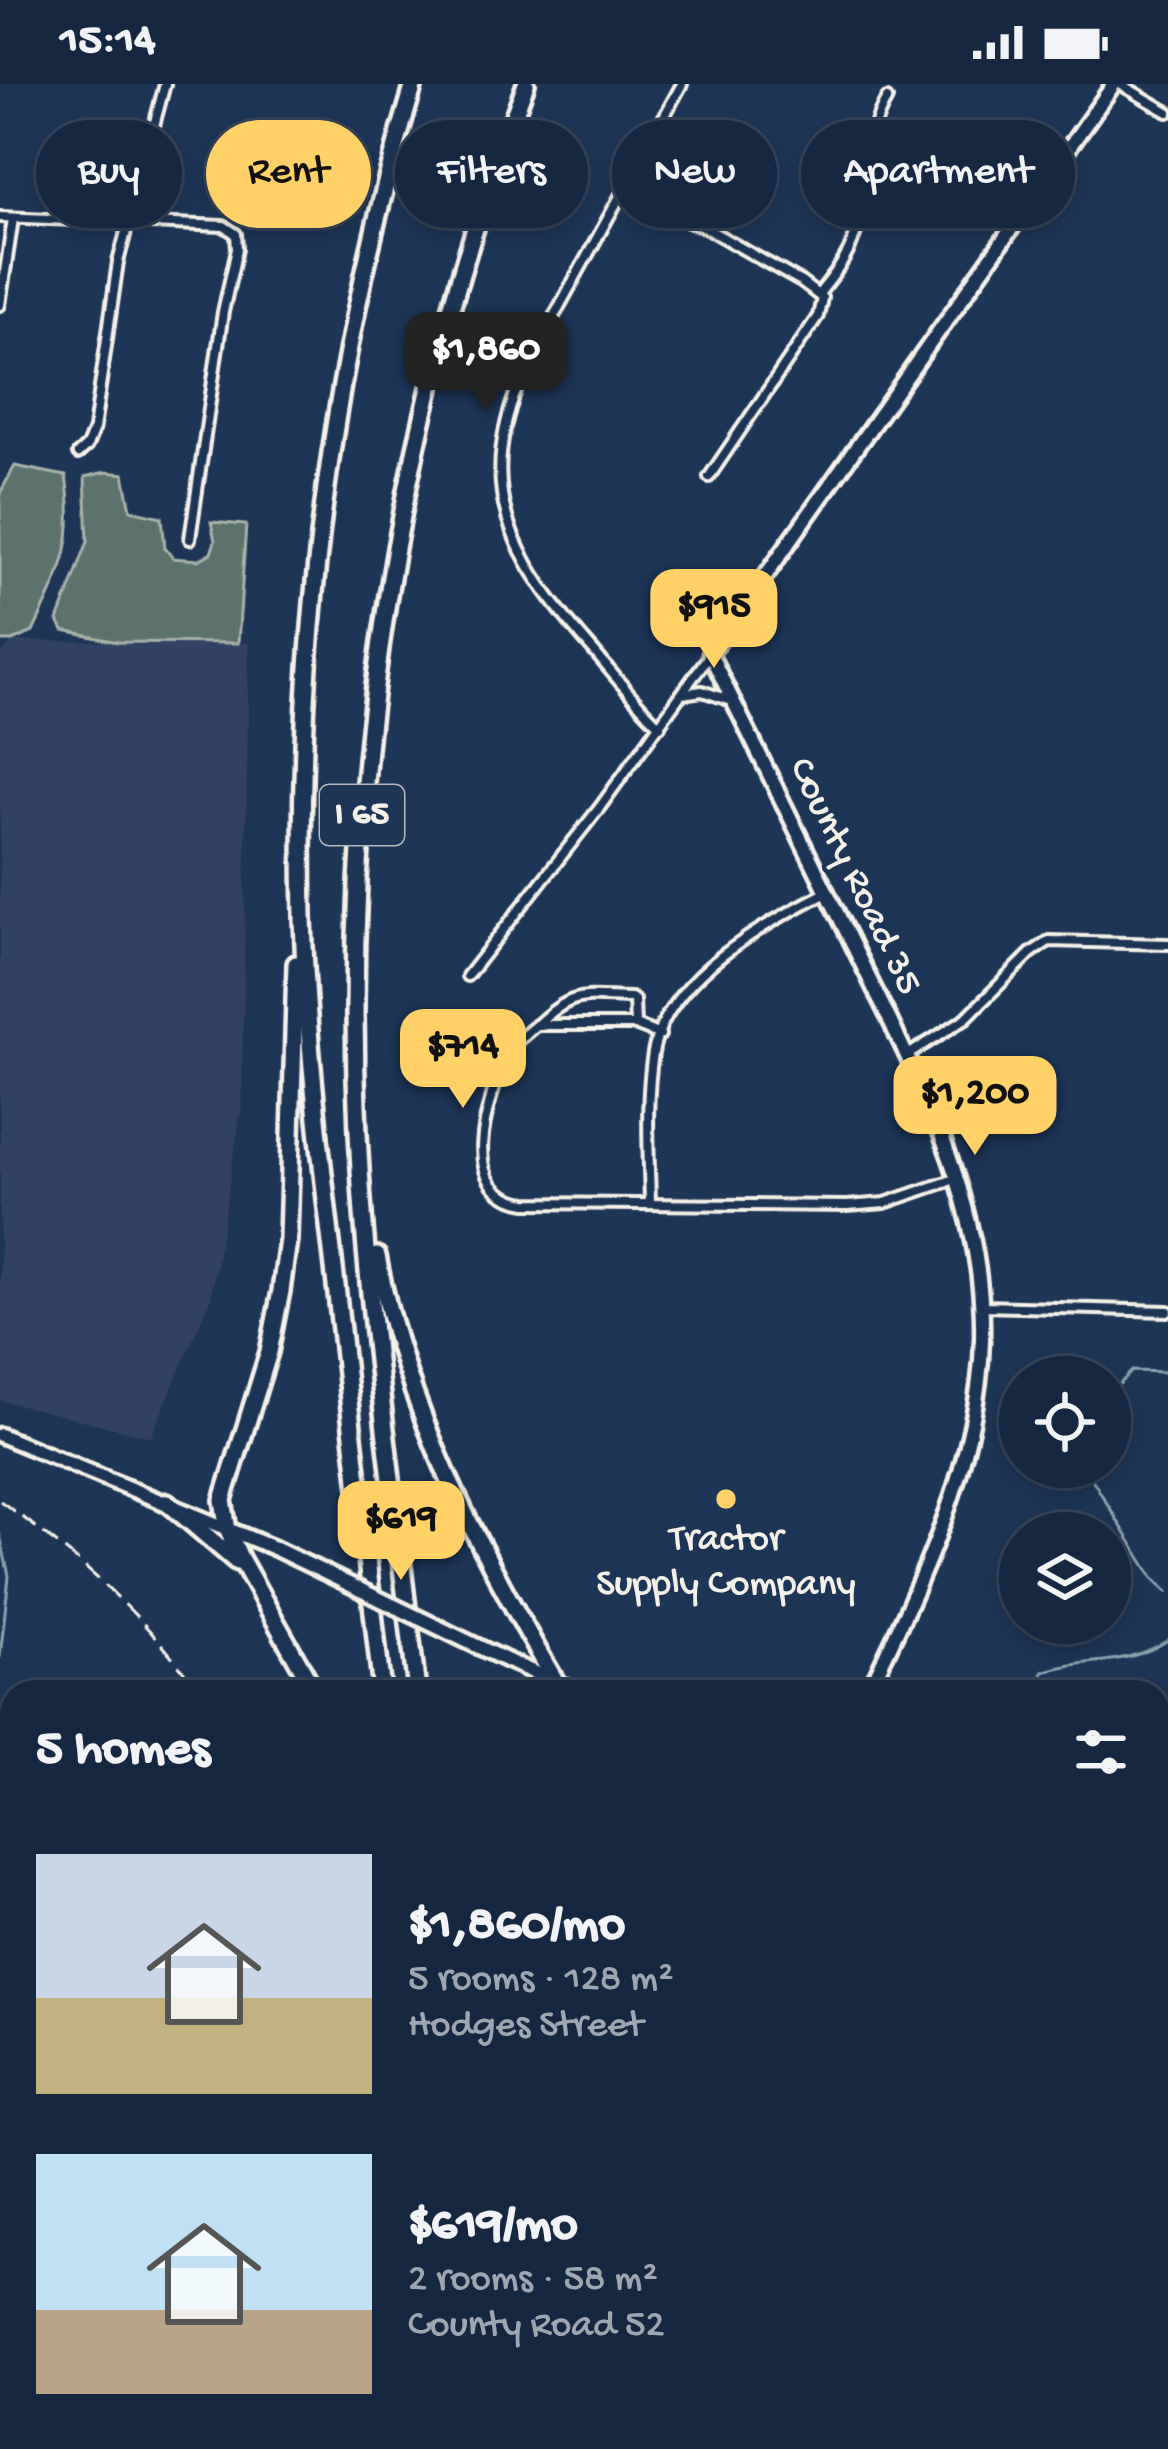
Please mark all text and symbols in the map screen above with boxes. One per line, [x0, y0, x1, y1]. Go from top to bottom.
text: 15:14 [60, 16, 155, 69]
chip: Buy [36, 120, 182, 228]
chip: Rent [206, 120, 371, 228]
chip: Filters [395, 120, 588, 228]
chip: New [612, 120, 777, 228]
chip: Apartment [801, 120, 1075, 228]
pin: $1,860 [388, 312, 584, 414]
text: $1,860 [432, 328, 540, 374]
pin: $915 [643, 569, 785, 671]
text: $915 [677, 585, 751, 631]
street label: County Road 35 [776, 751, 930, 1003]
road number: I 65 [320, 785, 404, 845]
pin: $714 [392, 1009, 534, 1111]
text: $714 [427, 1025, 499, 1071]
pin: $1,200 [877, 1056, 1073, 1158]
text: $1,200 [921, 1072, 1029, 1118]
map controls [999, 1356, 1131, 1644]
button: locate [999, 1356, 1131, 1488]
pin: $619 [330, 1481, 472, 1583]
marker: Tractor Supply Company [713, 1486, 739, 1512]
text: $619 [365, 1497, 437, 1543]
button: layers [999, 1512, 1131, 1644]
place label: Tractor Supply Company [596, 1518, 856, 1609]
icon: filters [1068, 1719, 1134, 1785]
text: 5 homes [36, 1722, 210, 1782]
text: $1,860/mo [408, 1898, 625, 1958]
icon: home [132, 1902, 276, 2046]
text: 5 rooms · 128 m² [408, 1958, 673, 2004]
text: Hodges Street [408, 2004, 643, 2050]
text: $619/mo [408, 2198, 578, 2258]
icon: home [132, 2202, 276, 2346]
text: 2 rooms · 58 m² [408, 2258, 658, 2304]
text: County Road 52 [408, 2304, 665, 2350]

